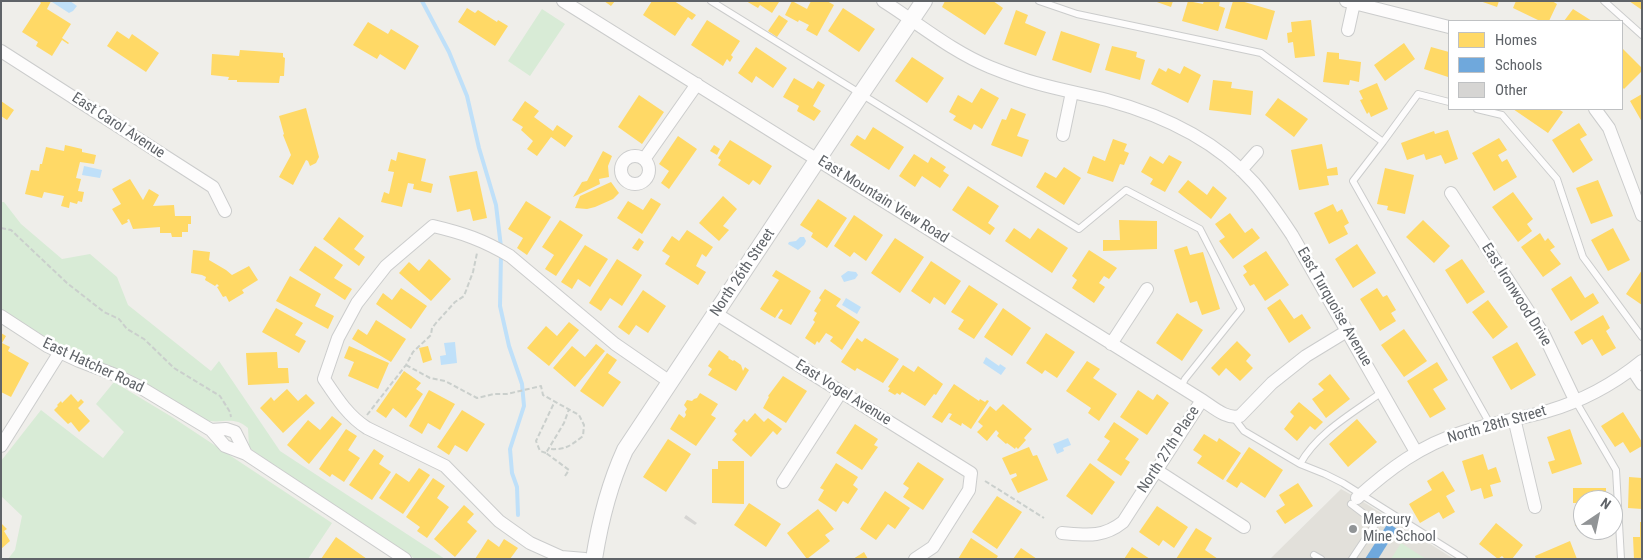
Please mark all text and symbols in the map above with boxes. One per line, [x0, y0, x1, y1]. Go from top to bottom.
legend [1448, 20, 1623, 110]
text: Homes [1495, 31, 1537, 49]
text: Schools [1495, 56, 1542, 74]
text: Other [1495, 81, 1527, 99]
street label: East Carol Avenue [68, 89, 168, 163]
street label: East Mountain View Road [814, 152, 952, 248]
street label: North 26th Street [707, 226, 779, 320]
street label: East Ironwood Drive [1477, 240, 1555, 350]
street label: East Turquoise Avenue [1293, 244, 1375, 370]
street label: East Hatcher Road [40, 335, 146, 397]
street label: East Vogel Avenue [792, 356, 894, 430]
street label: North 28th Street [1446, 402, 1548, 448]
street label: North 27th Place [1134, 403, 1204, 497]
north arrow [1573, 490, 1623, 540]
text: N [1598, 494, 1614, 512]
place label: Mercury Mine School [1363, 511, 1436, 546]
marker: Mercury Mine School [1347, 523, 1359, 535]

